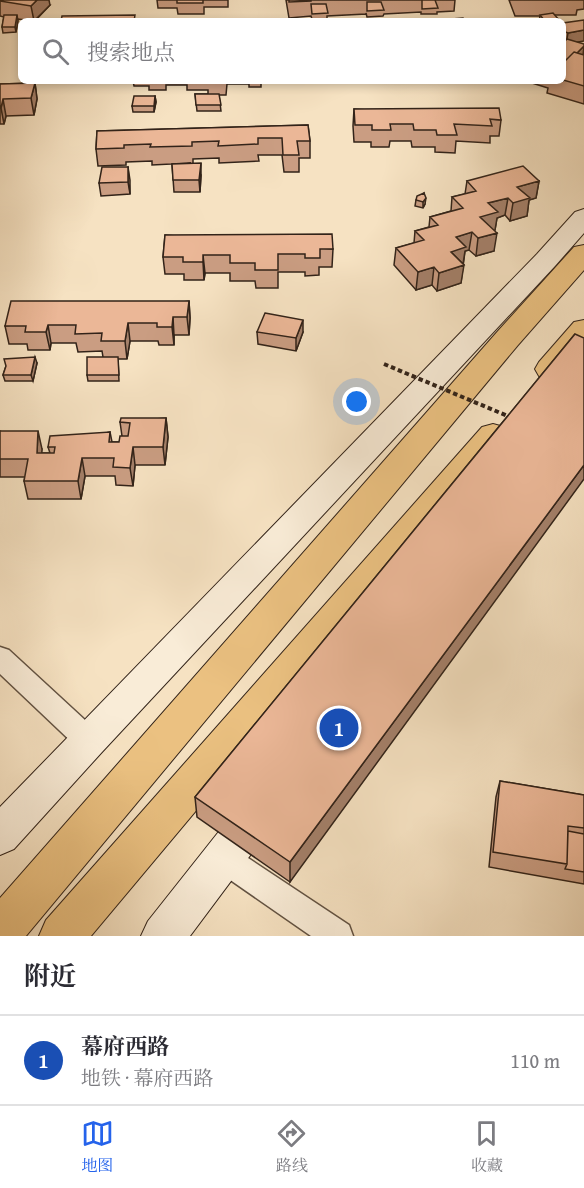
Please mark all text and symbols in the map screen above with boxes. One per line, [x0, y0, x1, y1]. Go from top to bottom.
search box [18, 18, 566, 84]
icon: search [39, 35, 72, 68]
text: 搜索地点 [87, 36, 175, 68]
your location [342, 387, 371, 416]
pin: 1 [320, 706, 358, 750]
text: 附近 [24, 956, 76, 995]
text: 幕府西路 [81, 1030, 169, 1062]
text: 1 [38, 1046, 49, 1075]
text: 110 m [510, 1046, 560, 1075]
text: 地铁 · 幕府西路 [81, 1063, 213, 1092]
tab: 地图 [81, 1117, 114, 1177]
tab: 路线 [275, 1117, 308, 1177]
tab: 收藏 [470, 1117, 503, 1177]

